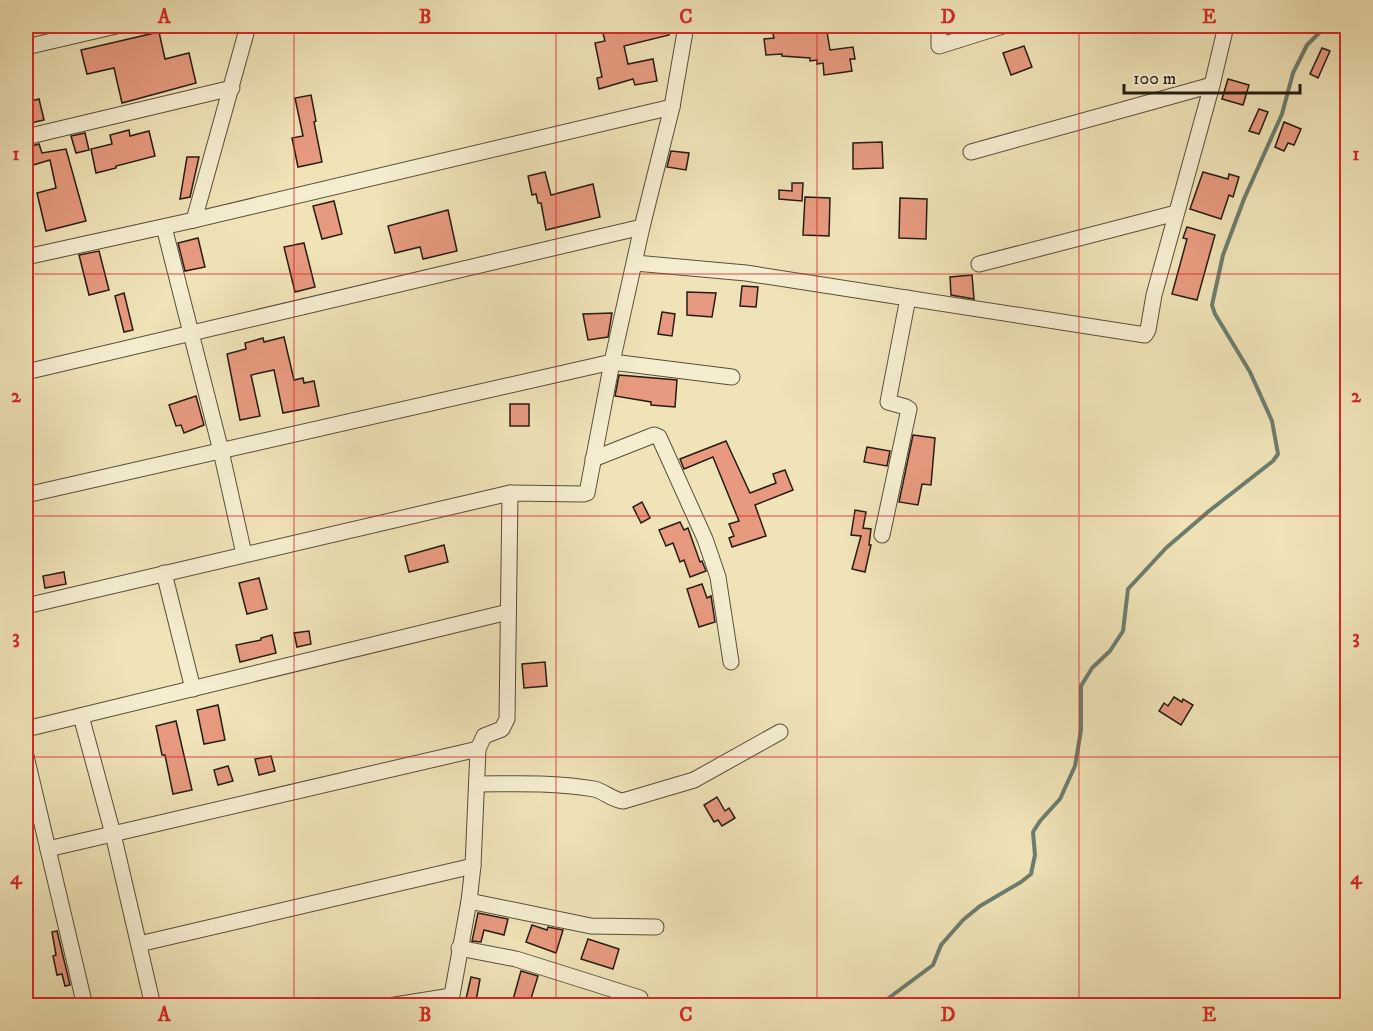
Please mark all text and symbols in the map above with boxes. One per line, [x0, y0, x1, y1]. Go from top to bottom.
text: A [157, 5, 172, 30]
text: B [419, 5, 431, 30]
text: C [679, 5, 693, 30]
text: D [941, 5, 956, 30]
text: E [1202, 5, 1216, 30]
scale bar [1124, 57, 1300, 95]
text: 100 m [1133, 68, 1176, 90]
text: 1 [12, 142, 20, 167]
text: 1 [1352, 142, 1360, 167]
text: 2 [11, 384, 22, 409]
text: 2 [1351, 384, 1362, 409]
text: 3 [12, 625, 20, 650]
text: 3 [1352, 625, 1360, 650]
text: 4 [10, 866, 23, 891]
text: 4 [1350, 866, 1363, 891]
text: A [157, 1003, 172, 1028]
text: B [419, 1003, 431, 1028]
text: C [679, 1003, 693, 1028]
text: D [941, 1003, 956, 1028]
text: E [1202, 1003, 1216, 1028]

